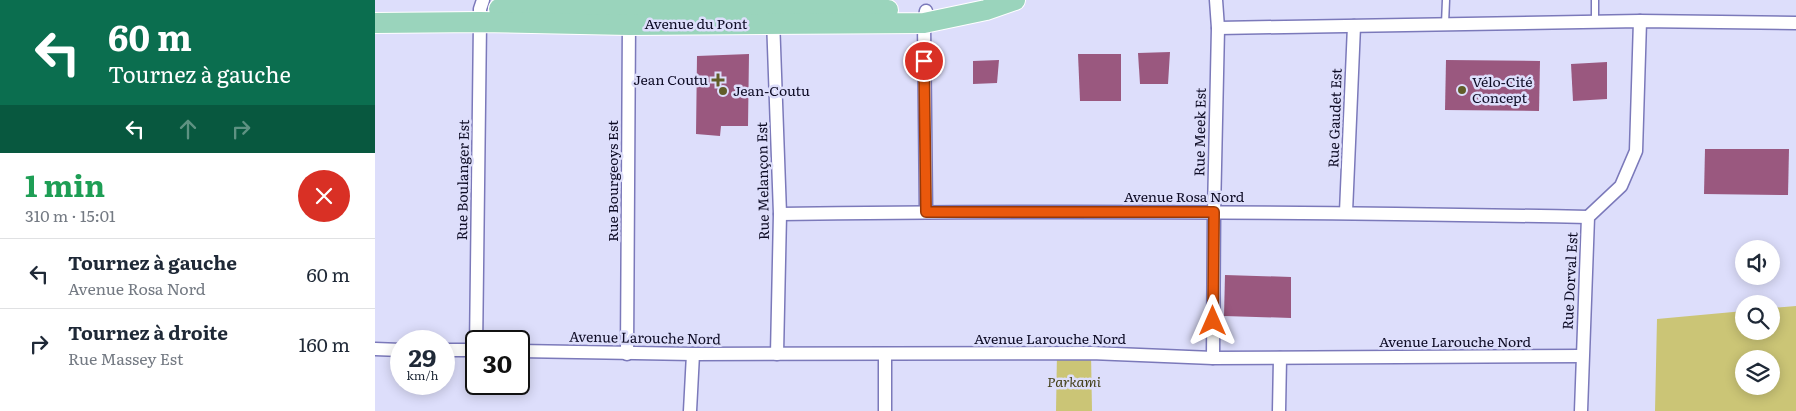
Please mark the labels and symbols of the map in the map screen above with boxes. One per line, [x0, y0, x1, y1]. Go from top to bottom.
street label: Avenue du Pont [645, 13, 748, 33]
pin [903, 40, 945, 82]
street label: Rue Gaudet Est [1322, 67, 1346, 168]
place label: Jean Coutu [633, 69, 708, 89]
place label: Vélo-Cité Concept [1472, 71, 1533, 107]
marker: Jean Coutu [712, 74, 724, 86]
place label: Jean-Coutu [733, 80, 810, 100]
marker: Vélo-Cité Concept [1456, 84, 1468, 96]
marker: Jean-Coutu [717, 85, 729, 97]
street label: Rue Meek Est [1188, 87, 1210, 176]
street label: Rue Boulanger Est [451, 119, 473, 241]
street label: Rue Bourgeoys Est [602, 120, 622, 242]
street label: Rue Melançon Est [751, 121, 773, 240]
street label: Avenue Rosa Nord [1124, 186, 1245, 206]
street label: Rue Dorval Est [1556, 231, 1582, 330]
position arrow [1186, 294, 1238, 346]
street label: Avenue Larouche Nord [569, 326, 722, 348]
street label: Avenue Larouche Nord [974, 328, 1126, 348]
speed limit sign: 30 [465, 330, 530, 395]
street label: Avenue Larouche Nord [1379, 331, 1531, 351]
park label: Parkami [1047, 371, 1102, 391]

